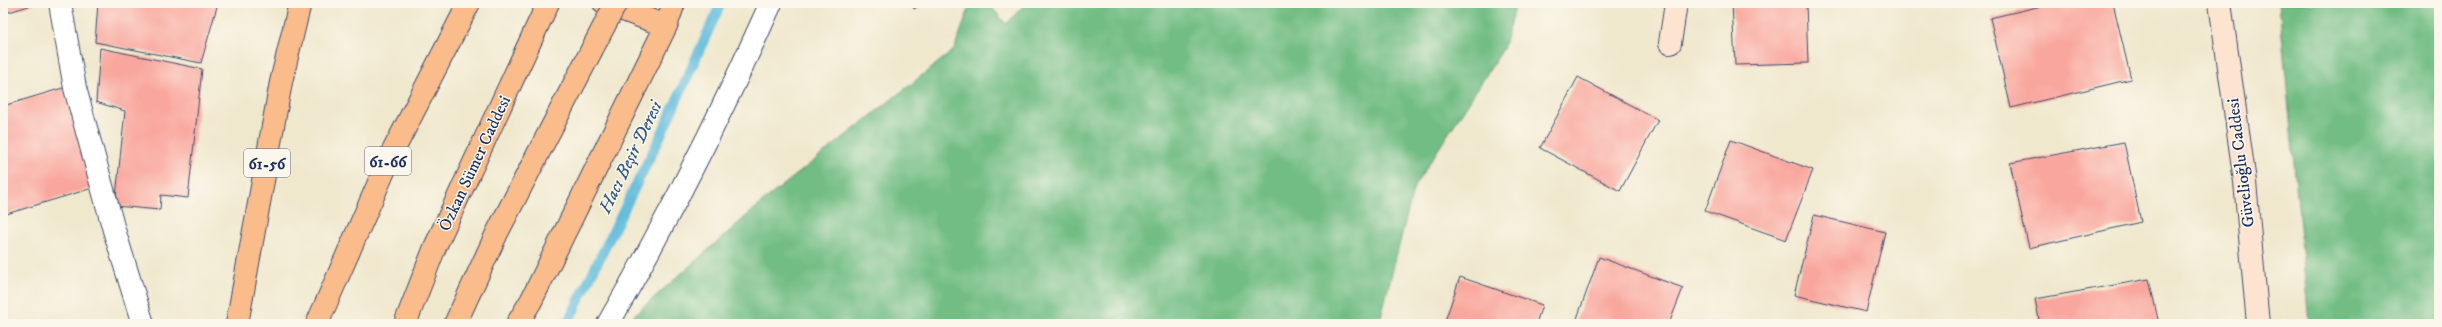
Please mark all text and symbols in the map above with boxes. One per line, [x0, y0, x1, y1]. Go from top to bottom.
street label: Özkan Sümer Caddesi [434, 92, 516, 235]
water label: Hacı Beşir Deresi [594, 97, 668, 218]
street label: Güvelioğlu Caddesi [2222, 97, 2260, 229]
road number: 61-66 [365, 147, 411, 175]
road number: 61-56 [244, 149, 290, 177]

